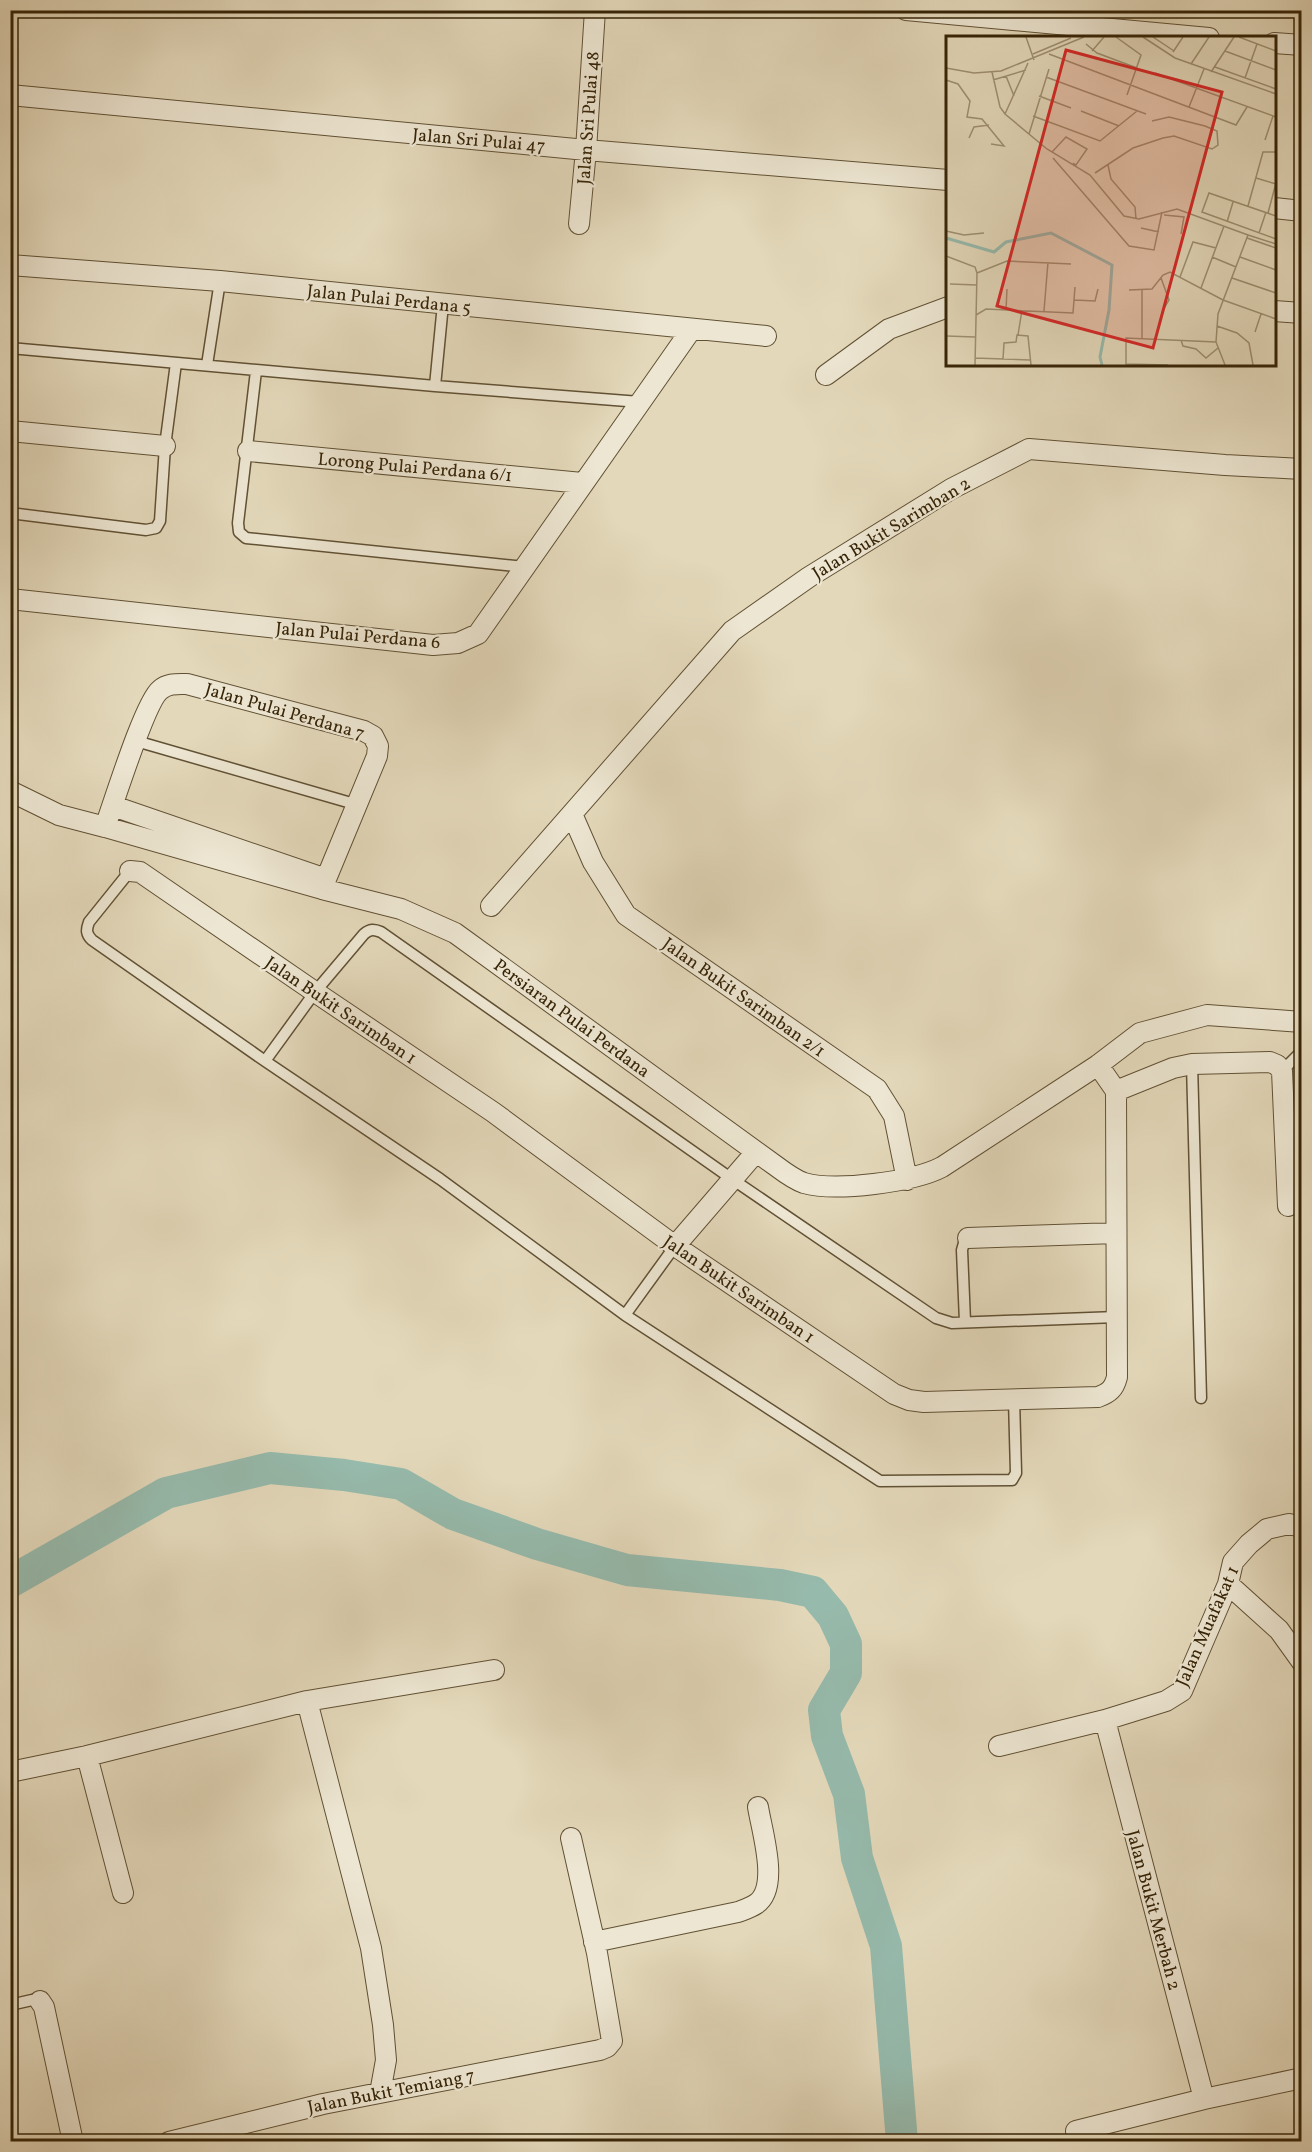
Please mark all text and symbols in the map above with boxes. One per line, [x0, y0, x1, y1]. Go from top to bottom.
inset map [946, 36, 1276, 366]
street label: Jalan Sri Pulai 48 [572, 51, 607, 186]
street label: Jalan Sri Pulai 47 [411, 123, 546, 160]
street label: Jalan Pulai Perdana 5 [306, 279, 472, 322]
street label: Lorong Pulai Perdana 6/1 [317, 448, 513, 489]
street label: Jalan Bukit Sarimban 2 [808, 472, 976, 587]
street label: Jalan Pulai Perdana 6 [274, 617, 441, 656]
street label: Jalan Pulai Perdana 7 [202, 678, 367, 747]
street label: Jalan Bukit Sarimban 2/1 [657, 932, 830, 1064]
street label: Jalan Bukit Sarimban 1 [259, 951, 421, 1071]
street label: Persiaran Pulai Perdana [488, 954, 655, 1085]
street label: Jalan Bukit Sarimban 1 [657, 1230, 819, 1350]
street label: Jalan Muafakat 1 [1171, 1562, 1246, 1691]
street label: Jalan Bukit Merbah 2 [1119, 1827, 1186, 1993]
street label: Jalan Bukit Temiang 7 [305, 2064, 477, 2121]

